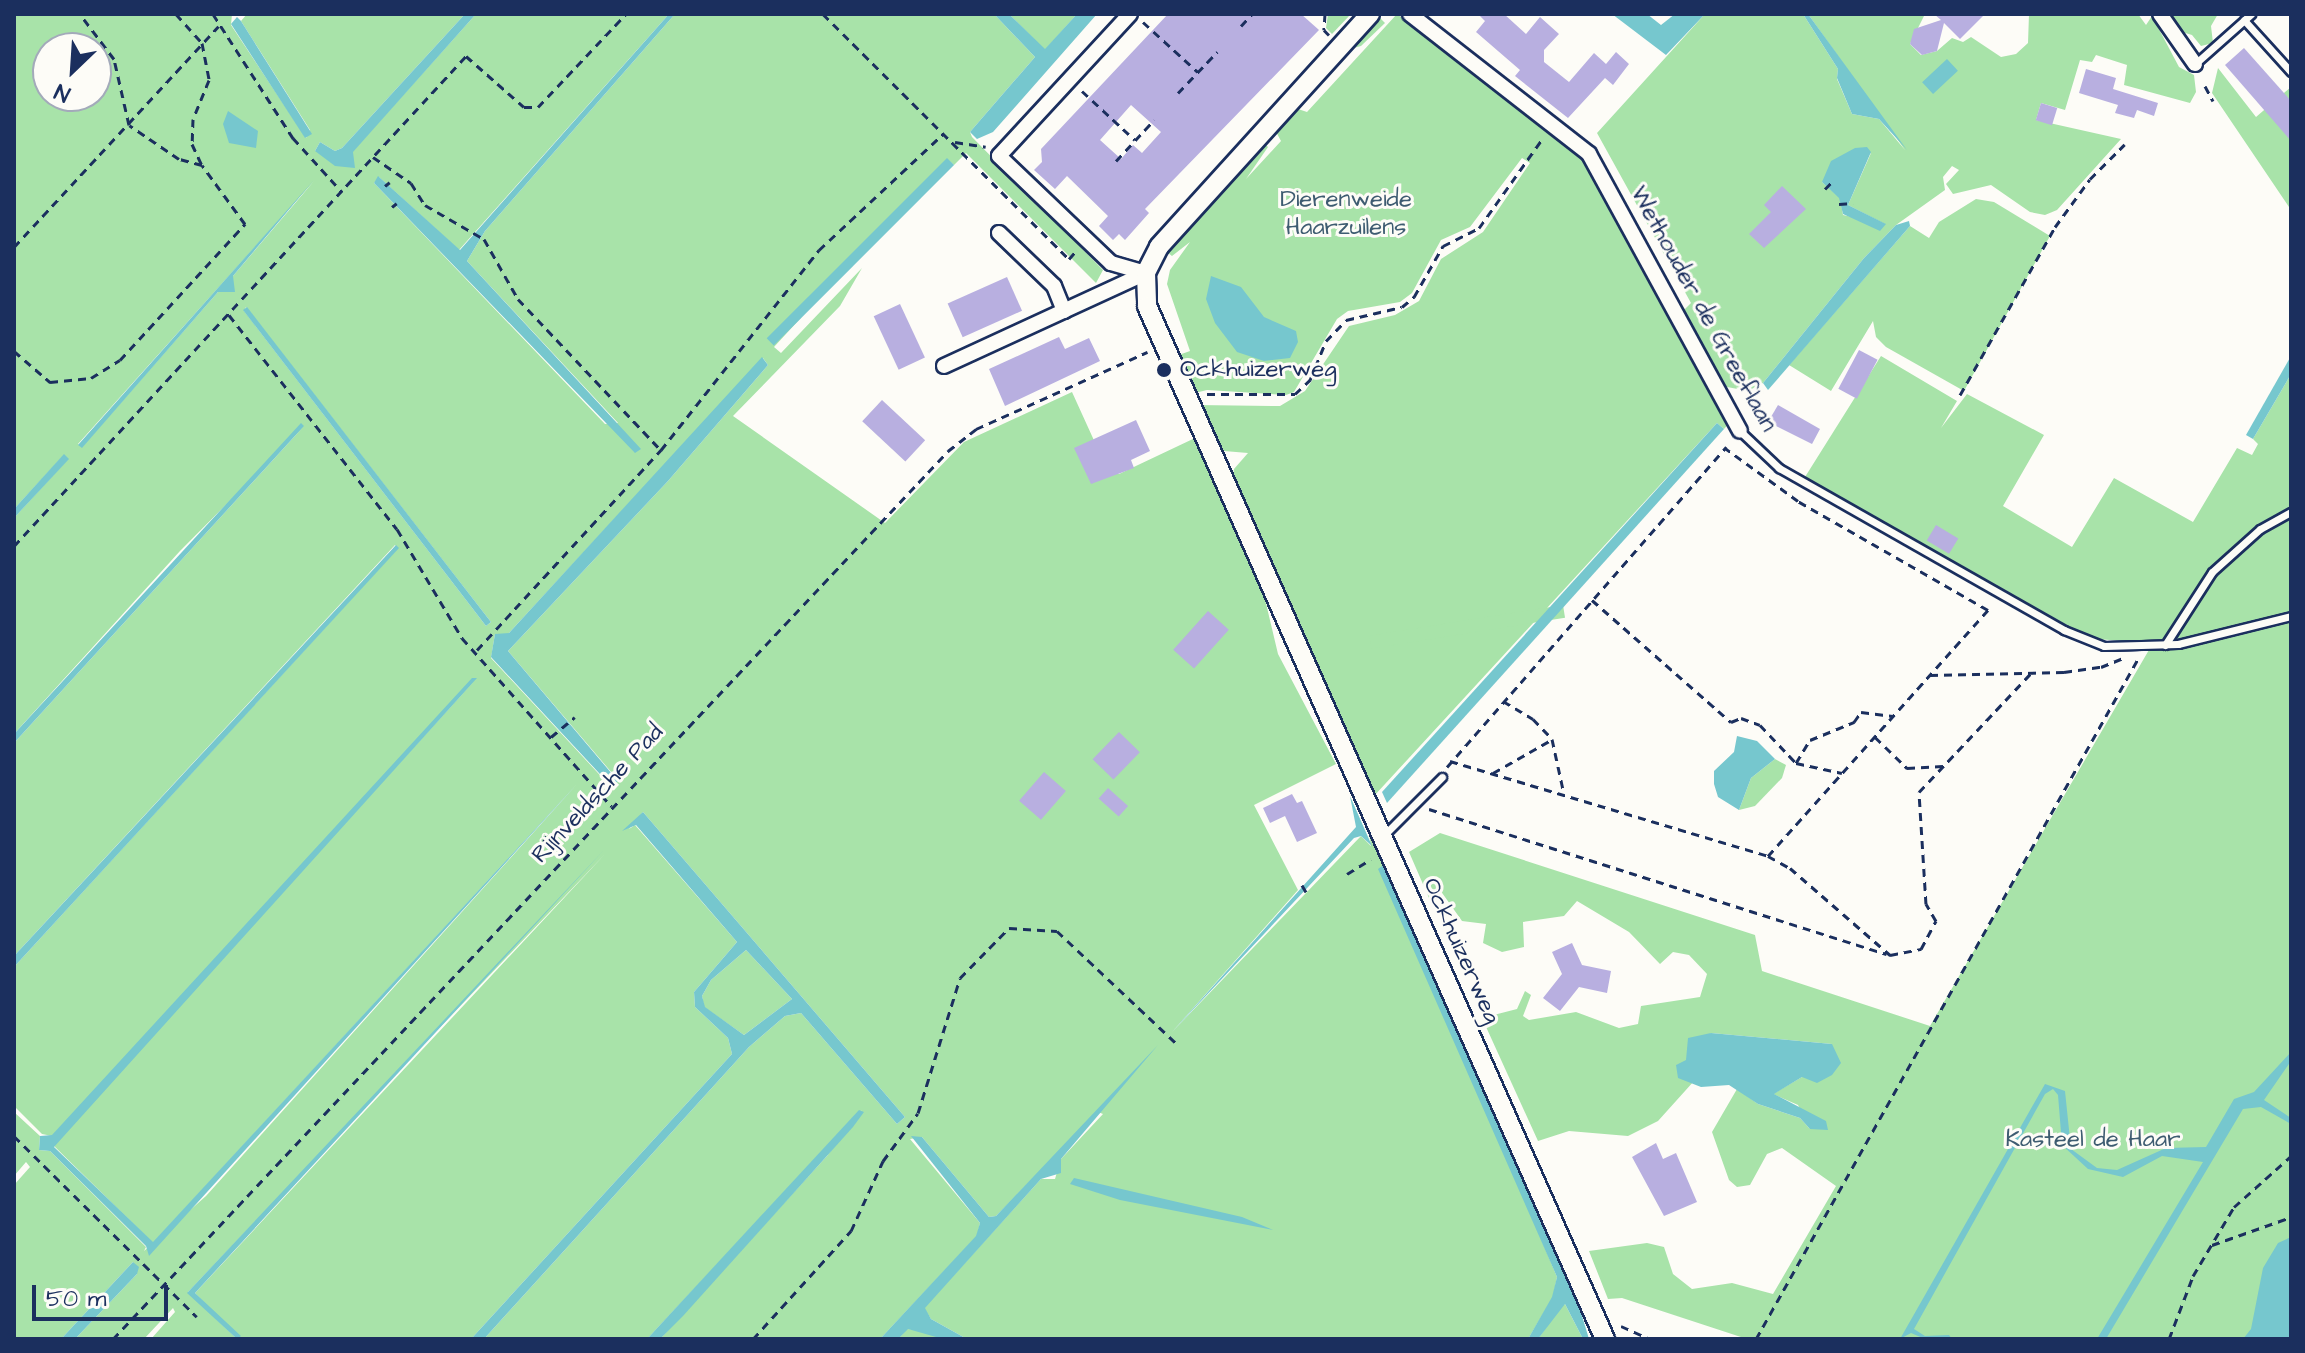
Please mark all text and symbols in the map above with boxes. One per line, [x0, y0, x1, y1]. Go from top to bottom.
north arrow [32, 32, 112, 112]
text: N [50, 75, 75, 109]
street label: Wethouder de Greeflaan [1623, 181, 1783, 437]
park label: Dierenweide Haarzuilens [1280, 186, 1412, 242]
place label: Ockhuizerweg [1180, 356, 1337, 384]
marker: Ockhuizerweg [1155, 361, 1173, 379]
street label: Rijnveldsche Pad [526, 718, 670, 870]
street label: Ockhuizerweg [1416, 874, 1506, 1028]
park label: Kasteel de Haar [2006, 1126, 2180, 1154]
scale bar [36, 1269, 172, 1319]
text: 50 m [46, 1282, 106, 1316]

